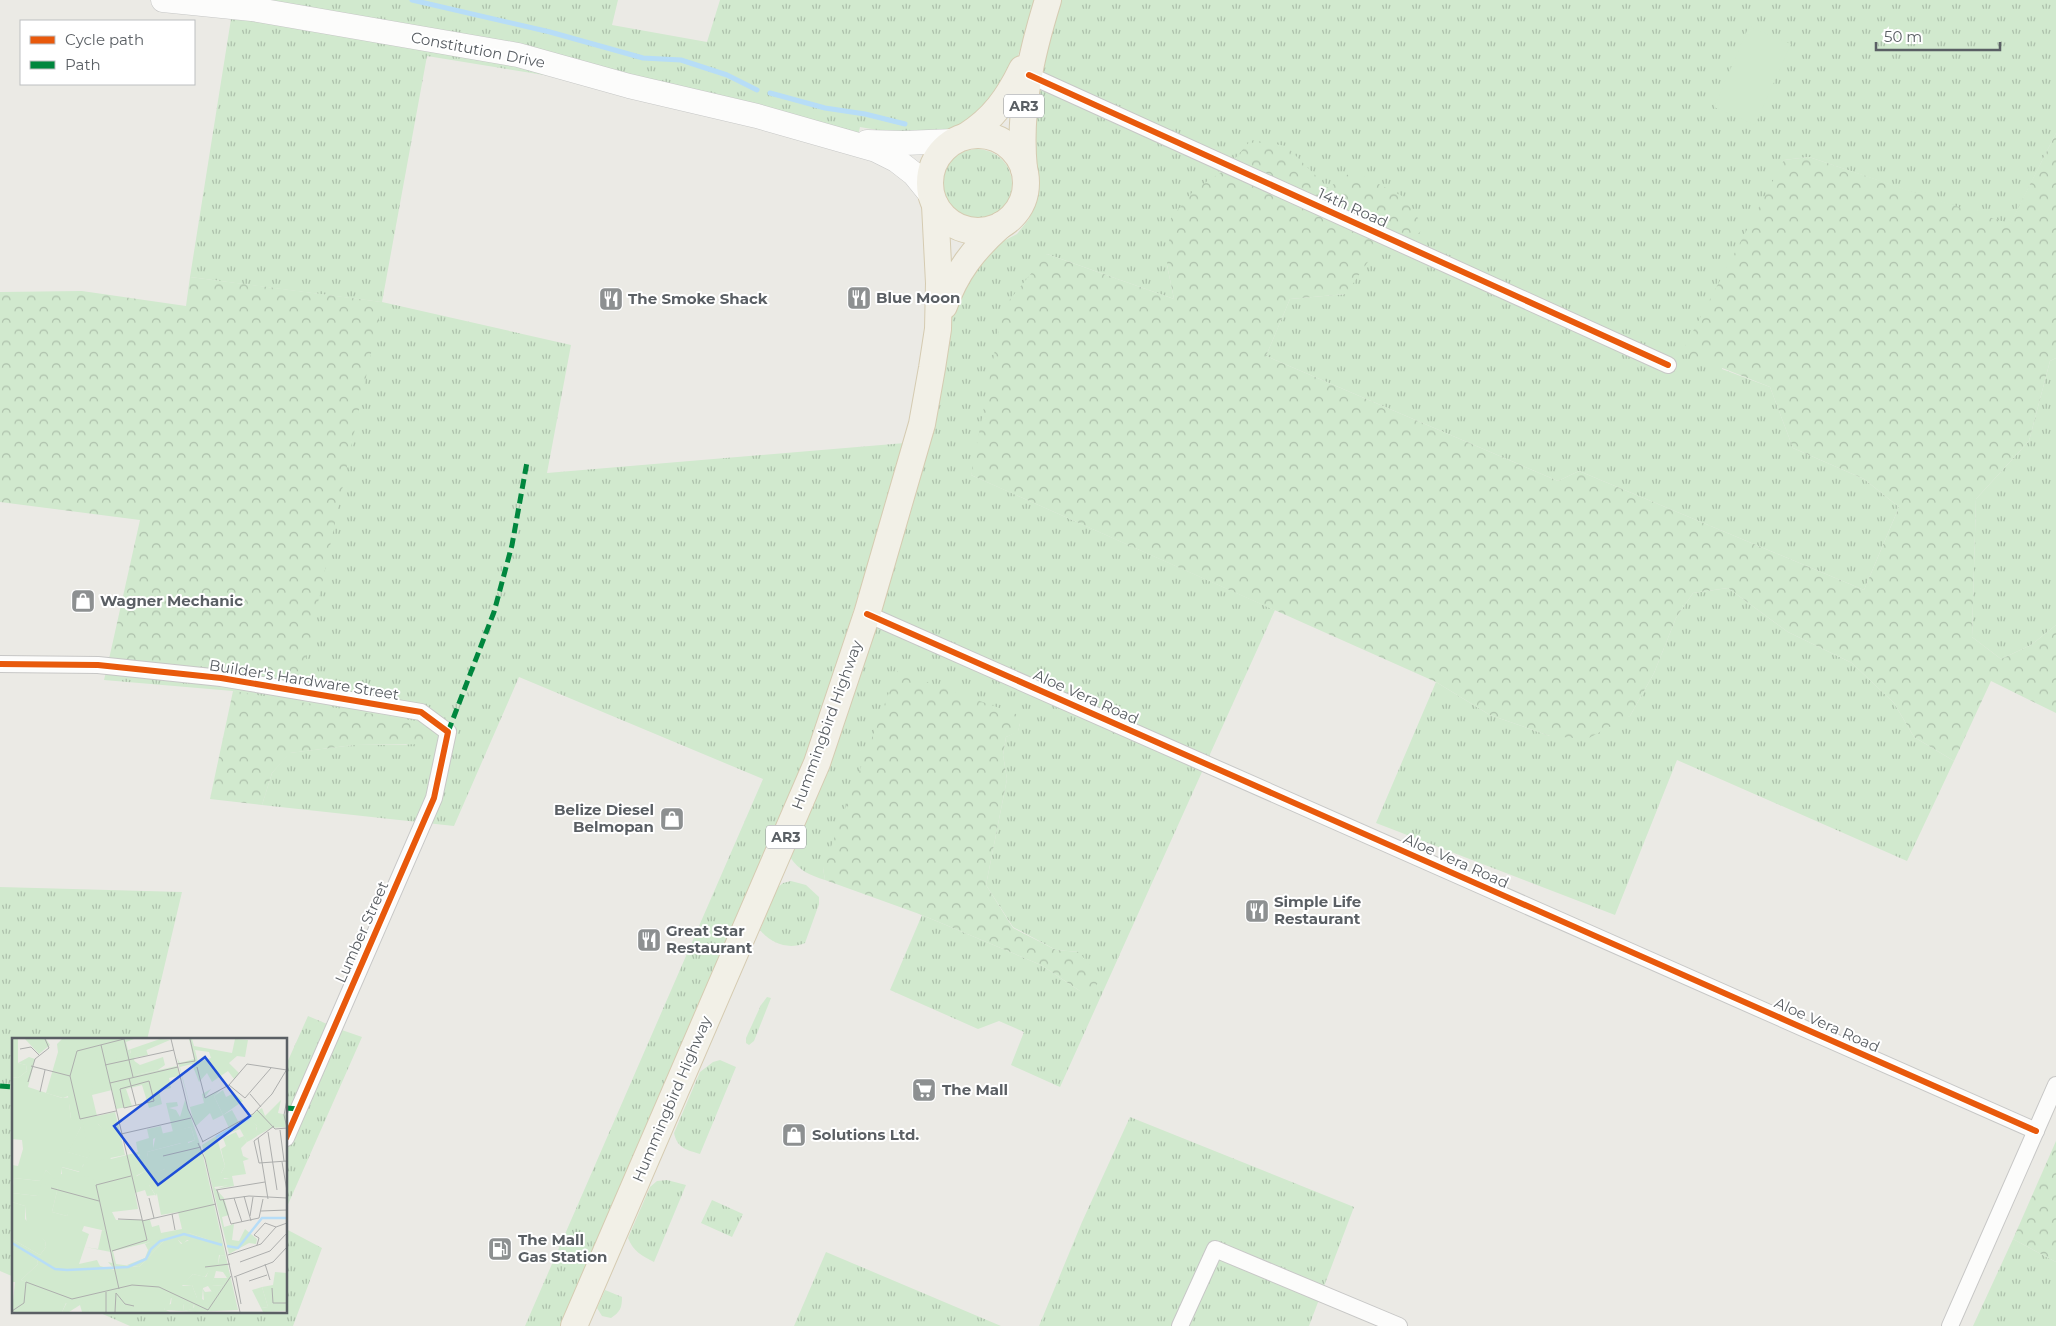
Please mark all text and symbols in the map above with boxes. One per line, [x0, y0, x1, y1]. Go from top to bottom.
legend [20, 20, 195, 85]
scale bar [1876, 20, 2000, 52]
street label: Constitution Drive [409, 27, 547, 72]
text: 50 m [1884, 27, 1922, 46]
text: Cycle path [65, 30, 144, 49]
text: Path [65, 55, 101, 74]
road number: AR3 [1004, 94, 1044, 118]
street label: 14th Road [1315, 184, 1391, 231]
restaurant icon: Blue Moon [846, 285, 872, 311]
restaurant icon: The Smoke Shack [598, 286, 624, 312]
place label: Blue Moon [876, 288, 960, 307]
place label: The Smoke Shack [628, 289, 768, 308]
shop icon: Wagner Mechanic [70, 588, 96, 614]
place label: Wagner Mechanic [100, 591, 243, 610]
street label: Hummingbird Highway [787, 637, 866, 812]
street label: Builder's Hardware Street [208, 655, 400, 704]
street label: Aloe Vera Road [1031, 665, 1142, 728]
place label: Belize Diesel Belmopan [554, 800, 654, 836]
shop icon: Belize Diesel Belmopan [659, 806, 685, 832]
road number: AR3 [766, 826, 806, 849]
street label: Aloe Vera Road [1401, 829, 1512, 892]
street label: Lumber Street [331, 878, 392, 986]
place label: Simple Life Restaurant [1274, 892, 1361, 928]
restaurant icon: Simple Life Restaurant [1244, 898, 1270, 924]
place label: Great Star Restaurant [666, 921, 753, 957]
restaurant icon: Great Star Restaurant [636, 927, 662, 953]
street label: Aloe Vera Road [1772, 993, 1883, 1056]
street label: Hummingbird Highway [628, 1012, 716, 1185]
inset map [12, 1038, 288, 1314]
supermarket icon: The Mall [911, 1077, 937, 1103]
place label: The Mall [942, 1080, 1008, 1099]
shop icon: Solutions Ltd. [781, 1122, 807, 1148]
place label: Solutions Ltd. [812, 1125, 919, 1144]
place label: The Mall Gas Station [518, 1230, 607, 1266]
fuel station icon: The Mall Gas Station [487, 1236, 513, 1262]

